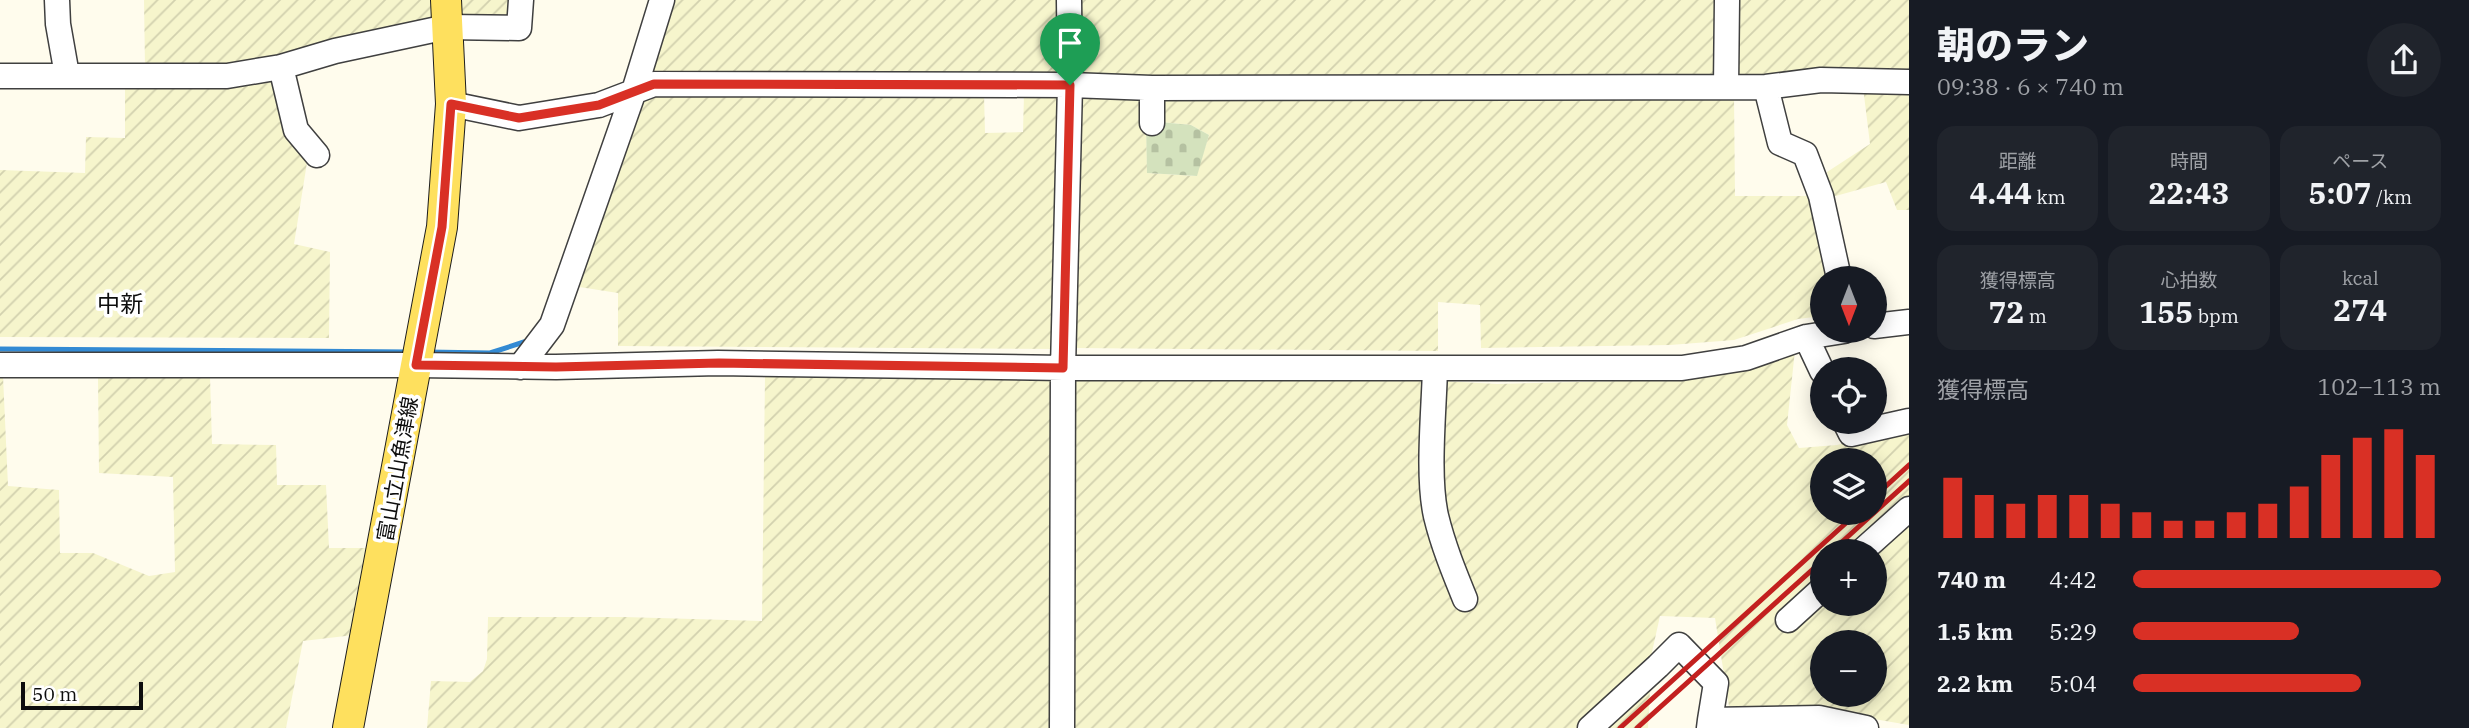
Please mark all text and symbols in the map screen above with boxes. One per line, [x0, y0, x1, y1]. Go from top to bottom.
pin [1040, 13, 1100, 85]
text: 朝のラン [1937, 20, 2089, 69]
button: share [2367, 23, 2441, 97]
icon: arrive [1051, 24, 1089, 62]
text: 09:38 · 6 × 740 m [1937, 71, 2124, 101]
text: 距離 [1999, 149, 2037, 173]
text: 時間 [2170, 149, 2208, 173]
text: ペース [2332, 149, 2388, 173]
text: 4.44 [1970, 173, 2032, 212]
text: 22:43 [2148, 173, 2230, 212]
text: 5:07 [2308, 173, 2372, 212]
text: km [2032, 185, 2066, 209]
text: /km [2372, 185, 2412, 209]
north arrow [1810, 266, 1886, 343]
map controls [1810, 266, 1887, 707]
text: kcal [2342, 266, 2379, 290]
text: 獲得標高 [1980, 268, 2056, 292]
text: 心拍数 [2160, 268, 2218, 292]
district label: 中新 [97, 288, 143, 318]
text: 274 [2333, 290, 2387, 329]
text: 72 [1988, 292, 2024, 331]
text: 155 [2139, 292, 2193, 331]
text: m [2024, 304, 2047, 328]
text: bpm [2193, 304, 2239, 328]
button: locate [1810, 357, 1887, 434]
text: 102–113 m [2317, 371, 2441, 401]
text: 獲得標高 [1937, 374, 2029, 404]
street label: 富山立山魚津線 [370, 394, 424, 544]
button: layers [1810, 448, 1887, 525]
button: + [1810, 539, 1887, 616]
text: 740 m [1937, 564, 2006, 594]
text: 4:42 [2049, 564, 2097, 594]
text: 1.5 km [1937, 616, 2013, 646]
text: 5:29 [2049, 616, 2097, 646]
button: − [1810, 630, 1887, 707]
text: 2.2 km [1937, 668, 2013, 698]
text: 5:04 [2049, 668, 2097, 698]
scale bar [21, 679, 144, 711]
text: 50 m [32, 682, 77, 706]

